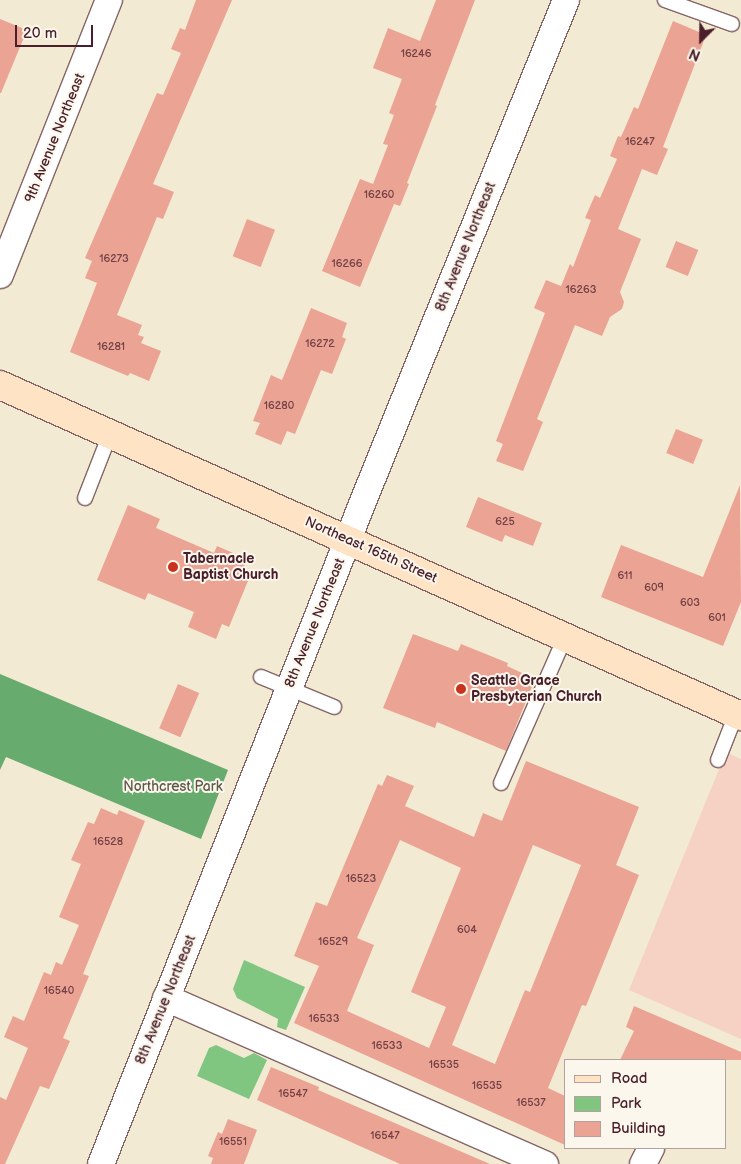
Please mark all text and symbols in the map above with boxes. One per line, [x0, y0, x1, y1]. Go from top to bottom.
scale bar [18, 15, 95, 47]
north arrow [676, 15, 726, 65]
text: 20 m [23, 24, 57, 43]
text: N [687, 44, 703, 64]
house number: 16246 [401, 47, 431, 61]
street label: 9th Avenue Northeast [21, 71, 89, 205]
house number: 16247 [625, 135, 655, 149]
street label: 8th Avenue Northeast [432, 180, 500, 314]
house number: 16260 [364, 188, 394, 202]
house number: 16273 [99, 252, 129, 266]
house number: 16266 [332, 257, 362, 271]
house number: 16263 [566, 283, 596, 297]
house number: 16272 [305, 337, 335, 351]
house number: 16281 [97, 340, 125, 354]
house number: 16280 [264, 399, 294, 413]
street label: Northeast 165th Street [302, 513, 440, 587]
house number: 625 [495, 515, 515, 529]
place label: Tabernacle Baptist Church [183, 551, 278, 584]
street label: 8th Avenue Northeast [281, 556, 349, 690]
marker: Tabernacle Baptist Church [167, 561, 179, 573]
house number: 611 [617, 569, 633, 583]
house number: 609 [644, 581, 664, 595]
house number: 603 [680, 596, 700, 610]
house number: 601 [708, 611, 726, 625]
place label: Seattle Grace Presbyterian Church [471, 673, 602, 706]
marker: Seattle Grace Presbyterian Church [455, 683, 467, 695]
park label: Northcrest Park [123, 779, 223, 795]
house number: 16528 [93, 835, 123, 849]
house number: 16523 [346, 872, 376, 886]
house number: 604 [457, 923, 477, 937]
street label: 8th Avenue Northeast [132, 933, 200, 1067]
house number: 16529 [318, 935, 348, 949]
house number: 16540 [44, 984, 74, 998]
house number: 16533 [309, 1012, 339, 1026]
house number: 16533 [372, 1039, 402, 1053]
house number: 16535 [429, 1058, 459, 1072]
legend [564, 1059, 726, 1149]
text: Road [611, 1069, 647, 1088]
house number: 16535 [472, 1079, 502, 1093]
house number: 16547 [278, 1087, 308, 1101]
text: Park [611, 1094, 641, 1113]
house number: 16537 [516, 1096, 546, 1110]
text: Building [611, 1119, 666, 1138]
house number: 16547 [370, 1129, 400, 1143]
house number: 16551 [219, 1135, 247, 1149]

